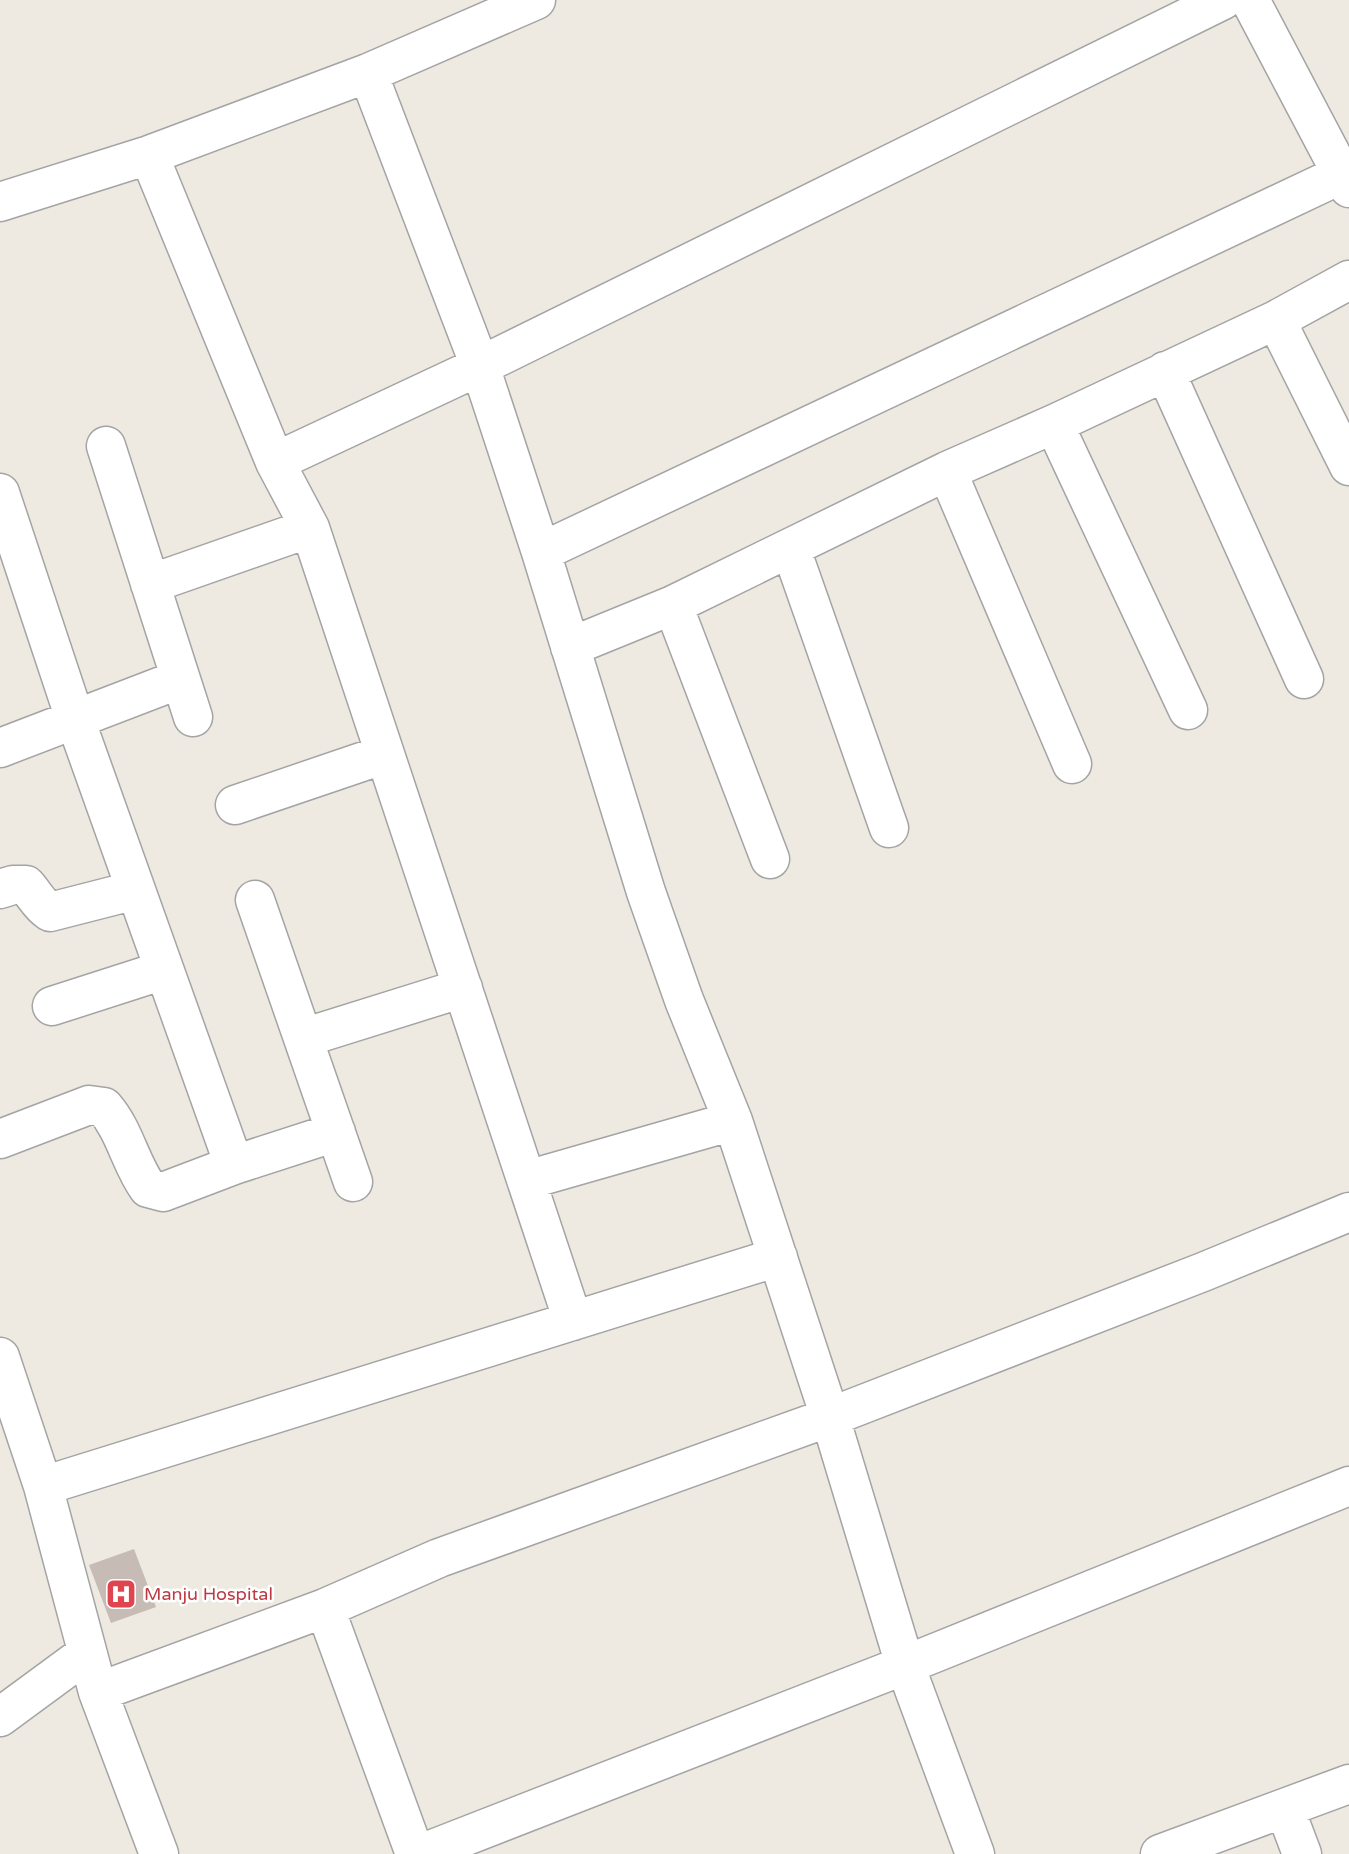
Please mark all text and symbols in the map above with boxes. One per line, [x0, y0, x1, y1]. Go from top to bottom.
hospital icon: Manju Hospital [104, 1577, 138, 1611]
place label: Manju Hospital [144, 1583, 273, 1605]

